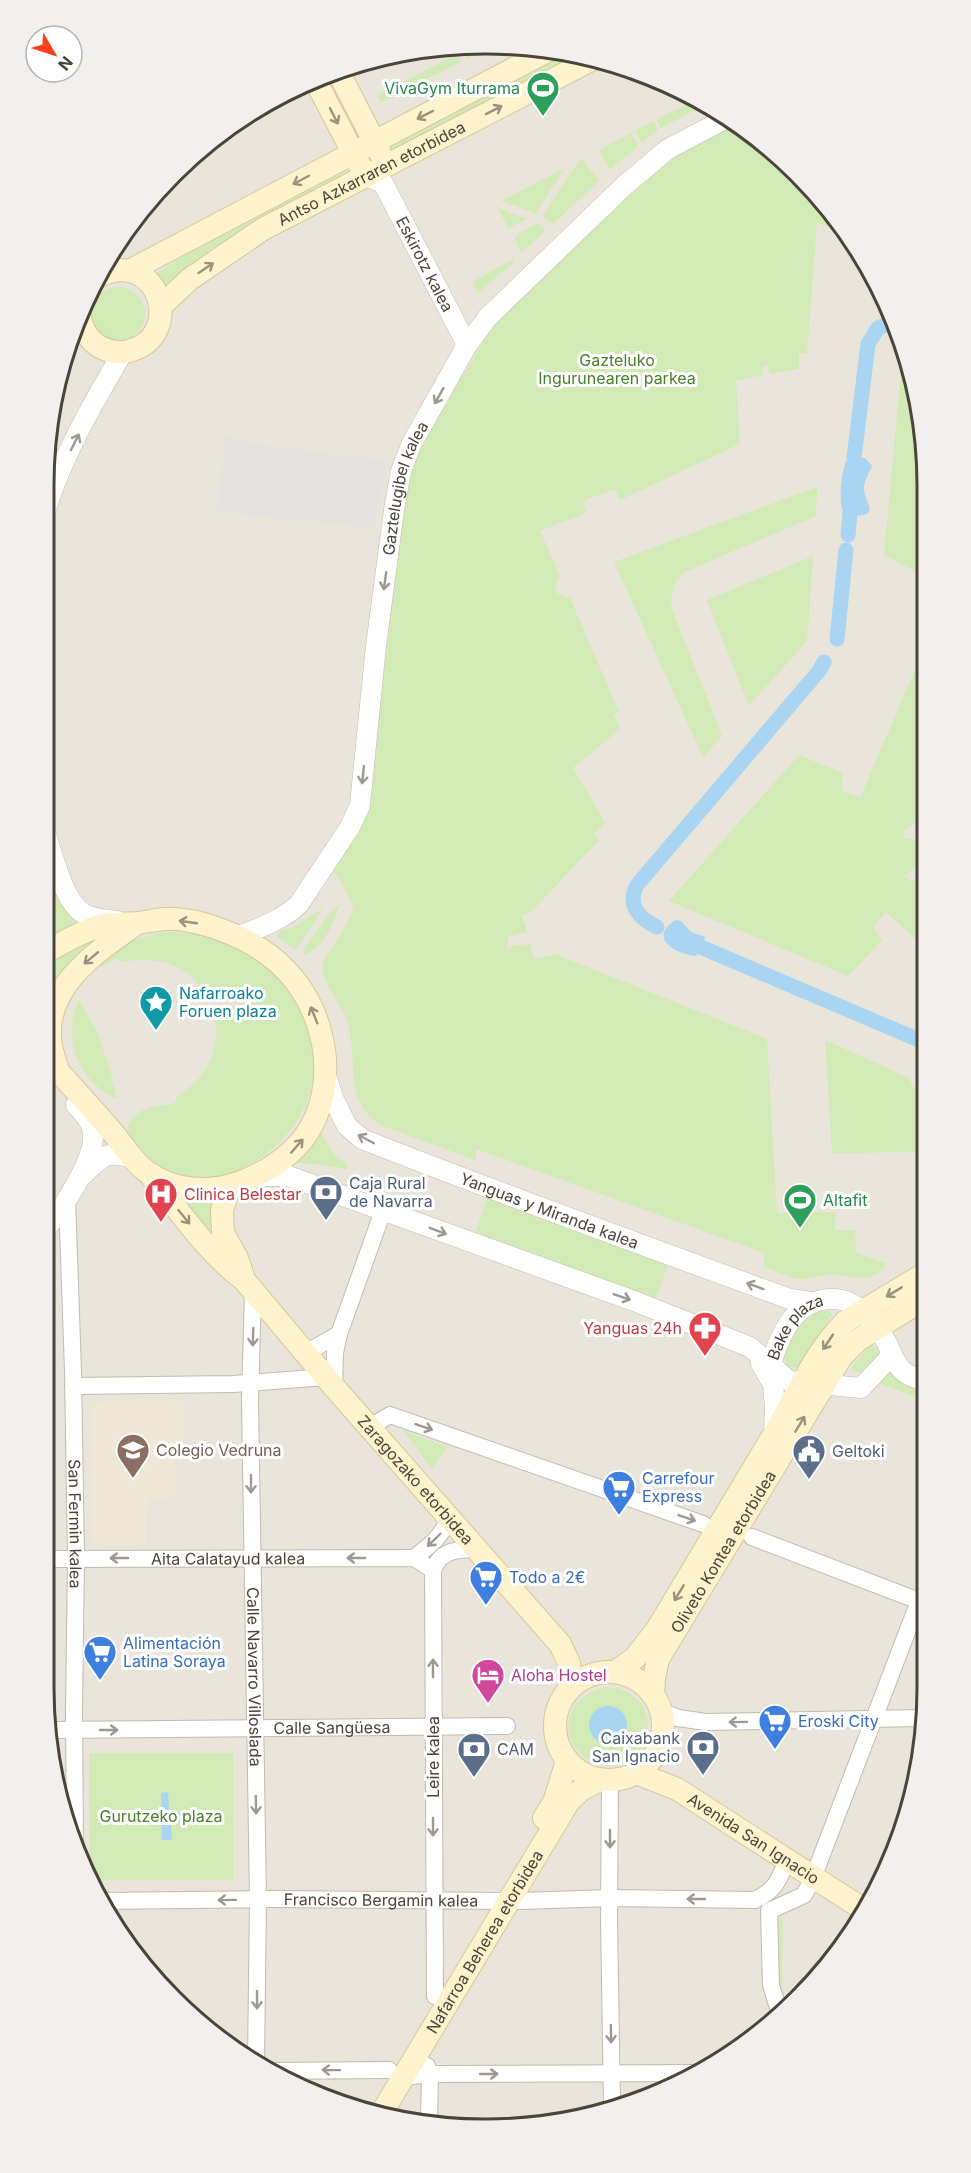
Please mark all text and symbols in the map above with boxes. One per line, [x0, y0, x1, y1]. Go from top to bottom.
north arrow [24, 24, 84, 84]
text: N [54, 52, 77, 74]
sports icon: VivaGym Iturrama [525, 70, 561, 117]
place label: VivaGym Iturrama [384, 78, 520, 98]
one-way arrow [484, 104, 502, 115]
one-way arrow [328, 107, 340, 125]
one-way arrow [416, 110, 434, 121]
street label: Antso Azkarraren etorbidea [274, 117, 469, 230]
one-way arrow [293, 174, 310, 186]
street label: Eskirotz kalea [392, 213, 458, 315]
one-way arrow [197, 262, 213, 274]
park label: Gazteluko Ingurunearen parkea [538, 350, 696, 388]
one-way arrow [433, 387, 445, 404]
street label: Gaztelugibel kalea [378, 418, 432, 557]
one-way arrow [69, 433, 81, 451]
one-way arrow [379, 570, 390, 590]
one-way arrow [357, 764, 368, 784]
one-way arrow [179, 916, 198, 927]
one-way arrow [83, 951, 99, 964]
place label: Nafarroako Foruen plaza [179, 983, 277, 1021]
place icon: Nafarroako Foruen plaza [138, 984, 174, 1031]
one-way arrow [308, 1006, 319, 1025]
one-way arrow [358, 1133, 375, 1145]
one-way arrow [289, 1138, 303, 1154]
street label: Yanguas y Miranda kalea [457, 1168, 641, 1253]
place label: Caja Rural de Navarra [349, 1173, 433, 1211]
bank icon: Caja Rural de Navarra [308, 1174, 344, 1221]
hospital icon: Clinica Belestar [143, 1176, 179, 1223]
sports icon: Altafit [782, 1182, 818, 1229]
place label: Clinica Belestar [184, 1184, 301, 1204]
place label: Altafit [823, 1190, 867, 1210]
one-way arrow [177, 1209, 190, 1225]
one-way arrow [428, 1227, 447, 1238]
one-way arrow [746, 1279, 764, 1290]
one-way arrow [886, 1286, 903, 1298]
street label: Bake plaza [763, 1290, 825, 1363]
one-way arrow [612, 1292, 631, 1303]
pharmacy icon: Yanguas 24h [687, 1310, 723, 1357]
place label: Yanguas 24h [583, 1318, 682, 1338]
one-way arrow [247, 1326, 258, 1346]
one-way arrow [822, 1333, 834, 1350]
street label: Zaragozako etorbidea [353, 1411, 478, 1549]
one-way arrow [794, 1416, 806, 1433]
one-way arrow [414, 1422, 433, 1433]
school or university icon: Colegio Vedruna [115, 1432, 151, 1479]
public building icon: Geltoki [791, 1433, 827, 1480]
place label: Colegio Vedruna [156, 1440, 282, 1460]
place label: Geltoki [832, 1441, 885, 1461]
street label: San Fermin kalea [64, 1459, 86, 1589]
street label: Oliveto Kontea etorbidea [666, 1467, 780, 1637]
place label: Carrefour Express [642, 1468, 715, 1506]
supermarket icon: Carrefour Express [601, 1469, 637, 1516]
one-way arrow [245, 1473, 257, 1493]
one-way arrow [677, 1514, 696, 1525]
one-way arrow [427, 1533, 442, 1548]
street label: Aita Calatayud kalea [151, 1548, 305, 1569]
one-way arrow [109, 1552, 129, 1564]
one-way arrow [346, 1552, 366, 1564]
supermarket icon: Todo a 2€ [468, 1559, 504, 1606]
place label: Todo a 2€ [509, 1567, 585, 1587]
one-way arrow [672, 1584, 684, 1601]
street label: Calle Navarro Villoslada [243, 1587, 266, 1767]
place label: Alimentación Latina Soraya [123, 1633, 226, 1671]
supermarket icon: Alimentación Latina Soraya [82, 1634, 118, 1681]
hotel icon: Aloha Hostel [470, 1657, 506, 1704]
one-way arrow [427, 1658, 439, 1678]
place label: Aloha Hostel [511, 1665, 607, 1685]
supermarket icon: Eroski City [757, 1703, 793, 1750]
place label: Eroski City [798, 1711, 879, 1731]
street label: Leire kalea [423, 1716, 443, 1798]
one-way arrow [728, 1716, 748, 1727]
street label: Calle Sangüesa [273, 1717, 391, 1738]
one-way arrow [98, 1724, 118, 1736]
place label: Caixabank San Ignacio [592, 1728, 680, 1766]
bank icon: Caixabank San Ignacio [685, 1729, 721, 1776]
bank icon: CAM [456, 1731, 492, 1778]
place label: CAM [497, 1739, 534, 1759]
street label: Avenida San Ignacio [684, 1788, 823, 1888]
one-way arrow [250, 1794, 262, 1814]
park label: Gurutzeko plaza [99, 1806, 223, 1826]
one-way arrow [427, 1816, 439, 1836]
one-way arrow [605, 1828, 616, 1848]
street label: Nafarroa Beherea etorbidea [422, 1846, 547, 2037]
street label: Francisco Bergamin kalea [284, 1889, 478, 1911]
one-way arrow [687, 1893, 707, 1905]
one-way arrow [217, 1894, 237, 1906]
one-way arrow [251, 1989, 263, 2009]
one-way arrow [605, 2023, 617, 2043]
one-way arrow [321, 2064, 341, 2076]
one-way arrow [478, 2068, 498, 2080]

